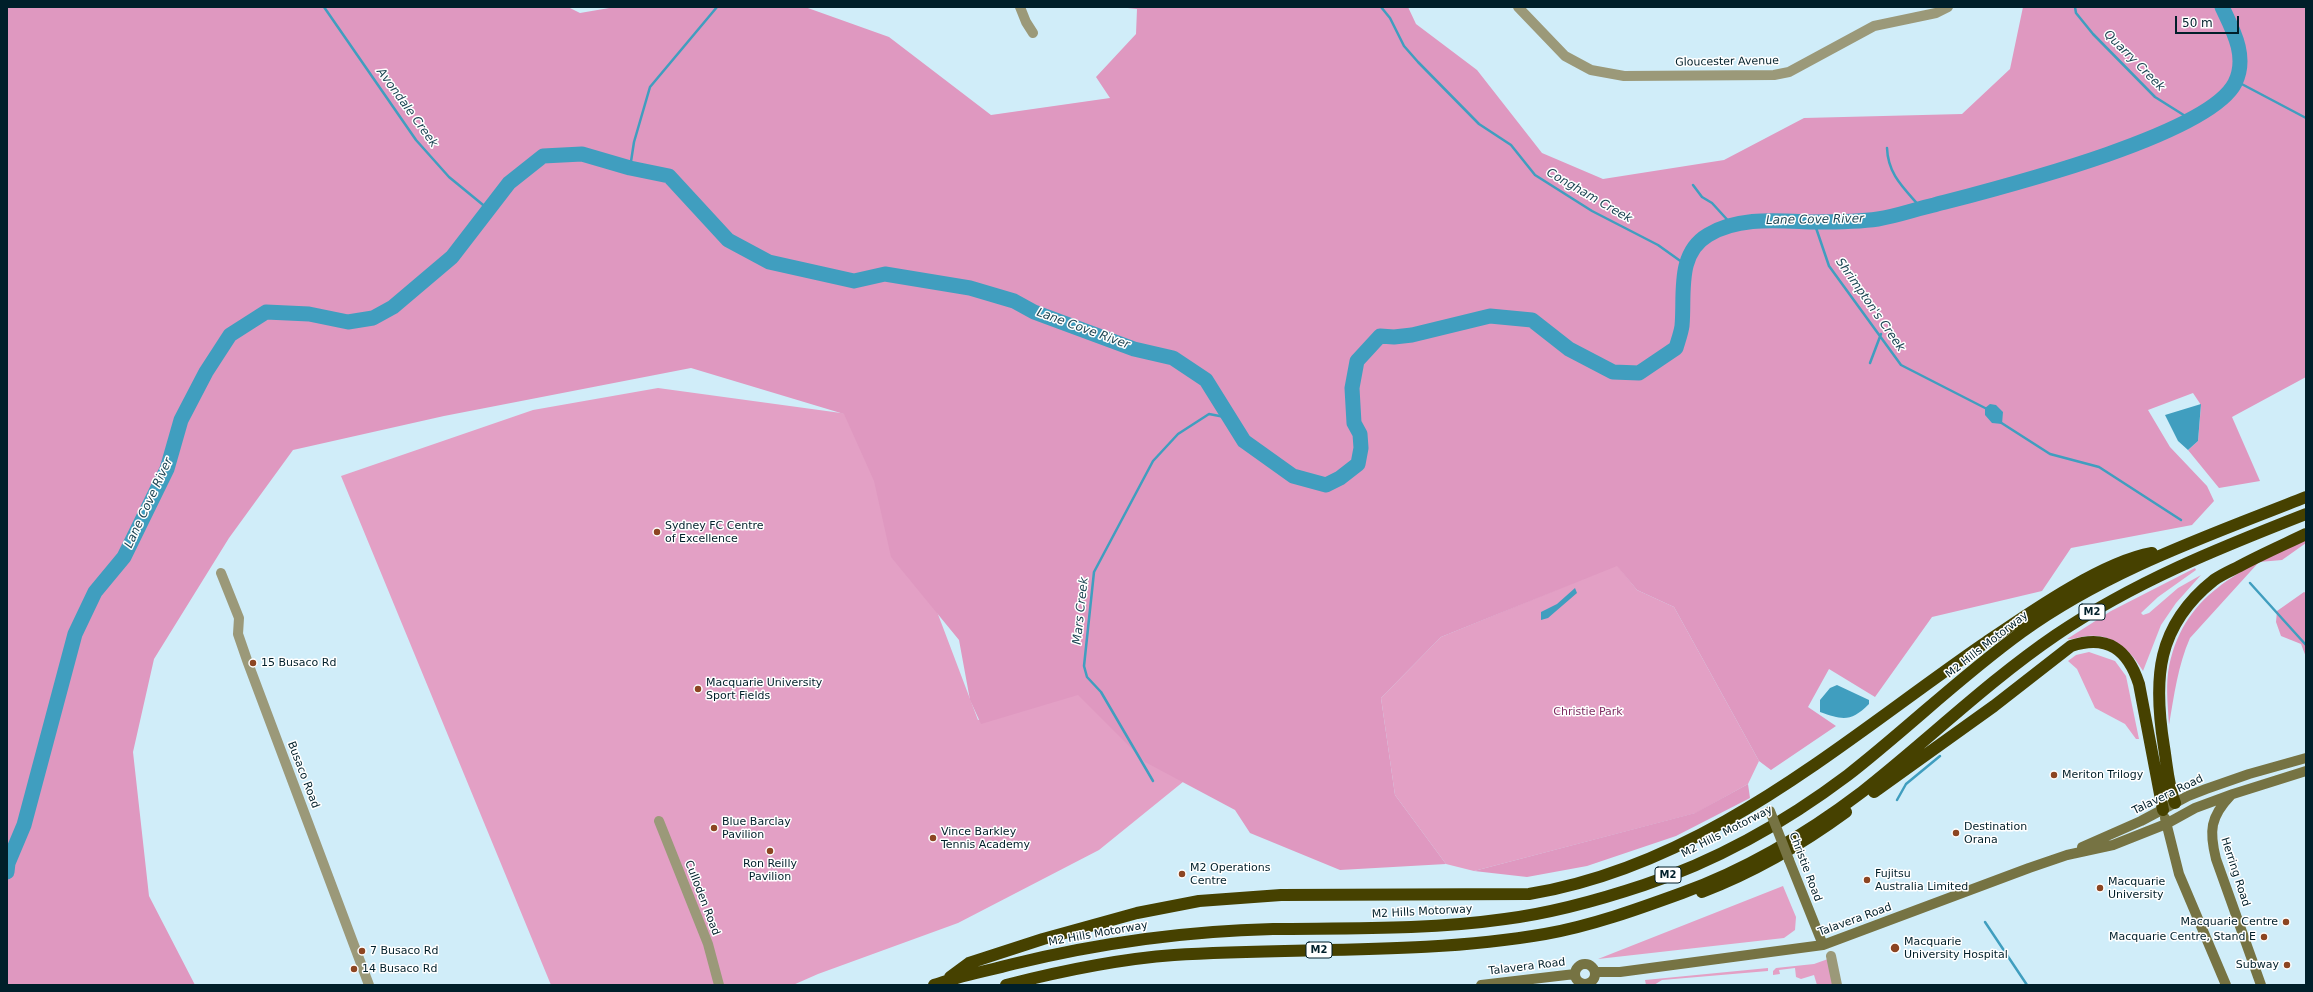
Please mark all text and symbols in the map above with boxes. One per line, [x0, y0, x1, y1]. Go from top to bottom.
scale bar [2177, 8, 2241, 34]
text: 50 m [2182, 16, 2213, 30]
water label: Quarry Creek [2101, 28, 2167, 94]
street label: Gloucester Avenue [1675, 54, 1779, 70]
water label: Avondale Creek [373, 65, 441, 151]
water label: Congham Creek [1544, 166, 1634, 226]
water label: Lane Cove River [1766, 212, 1864, 228]
water label: Shrimpton's Creek [1832, 255, 1908, 355]
water label: Lane Cove River [1035, 305, 1131, 353]
water label: Lane Cove River [122, 456, 176, 550]
place label: Sydney FC Centre of Excellence [665, 519, 764, 545]
marker: Sydney FC Centre of Excellence [652, 527, 662, 537]
water label: Mars Creek [1070, 577, 1092, 645]
road number: M2 [2079, 604, 2105, 620]
street label: M2 Hills Motorway [1943, 609, 2031, 681]
place label: 15 Busaco Rd [261, 656, 336, 670]
marker: 15 Busaco Rd [248, 658, 258, 668]
place label: Macquarie University Sport Fields [706, 676, 822, 702]
marker: Macquarie University Sport Fields [693, 684, 703, 694]
park label: Christie Park [1553, 705, 1623, 719]
street label: Busaco Road [284, 740, 322, 810]
place label: Meriton Trilogy [2062, 768, 2143, 782]
marker: Meriton Trilogy [2049, 770, 2059, 780]
street label: Talavera Road [2130, 772, 2206, 818]
street label: M2 Hills Motorway [1679, 803, 1775, 861]
place label: Blue Barclay Pavilion [722, 815, 791, 841]
place label: Destination Orana [1964, 820, 2027, 846]
marker: Blue Barclay Pavilion [709, 823, 719, 833]
place label: Vince Barkley Tennis Academy [941, 825, 1030, 851]
marker: Destination Orana [1951, 828, 1961, 838]
street label: Christie Road [1786, 830, 1824, 904]
marker: Vince Barkley Tennis Academy [928, 833, 938, 843]
street label: Herring Road [2218, 836, 2252, 908]
marker: Ron Reilly Pavilion [765, 846, 775, 856]
place label: Ron Reilly Pavilion [743, 857, 797, 883]
street label: Culloden Road [682, 859, 722, 937]
place label: M2 Operations Centre [1190, 861, 1270, 887]
road number: M2 [1655, 867, 1681, 883]
place label: Fujitsu Australia Limited [1875, 867, 1968, 893]
marker: M2 Operations Centre [1177, 869, 1187, 879]
marker: Fujitsu Australia Limited [1862, 875, 1872, 885]
place label: Macquarie University [2108, 875, 2165, 901]
marker: Macquarie University [2095, 883, 2105, 893]
street label: Talavera Road [1817, 901, 1893, 939]
street label: M2 Hills Motorway [1371, 903, 1473, 921]
place label: Macquarie Centre [2180, 915, 2278, 929]
marker: Macquarie Centre [2281, 917, 2291, 927]
street label: M2 Hills Motorway [1047, 919, 1149, 949]
place label: Macquarie Centre, Stand E [2109, 930, 2256, 944]
marker: Macquarie Centre, Stand E [2259, 932, 2269, 942]
place label: Macquarie University Hospital [1904, 935, 2008, 961]
road number: M2 [1306, 942, 1332, 958]
marker: Macquarie University Hospital [1889, 942, 1901, 954]
place label: 7 Busaco Rd [370, 944, 438, 958]
marker: 7 Busaco Rd [357, 946, 367, 956]
street label: Talavera Road [1488, 956, 1566, 978]
place label: Subway [2236, 958, 2279, 972]
marker: Subway [2282, 960, 2292, 970]
place label: 14 Busaco Rd [362, 962, 437, 976]
marker: 14 Busaco Rd [349, 964, 359, 974]

